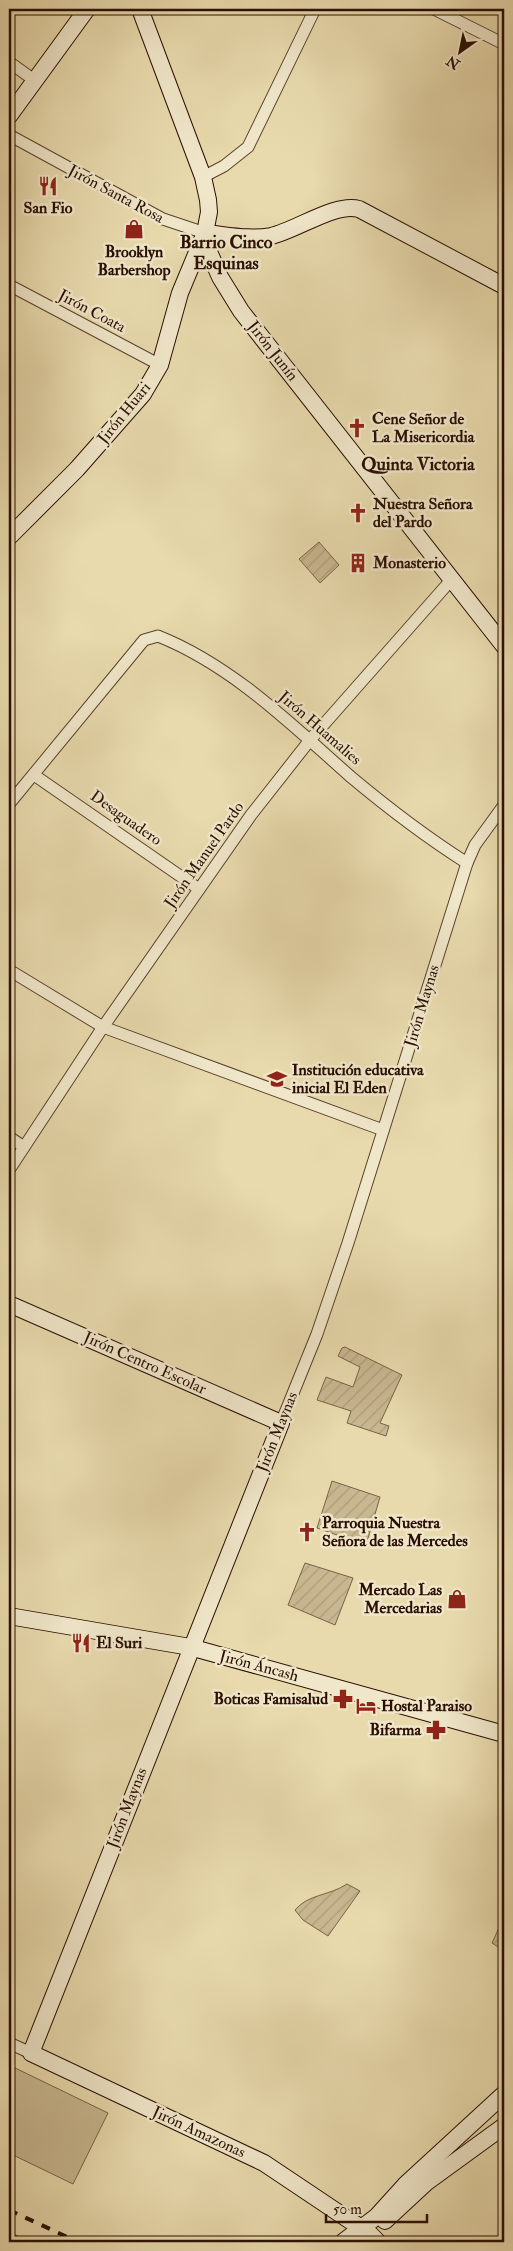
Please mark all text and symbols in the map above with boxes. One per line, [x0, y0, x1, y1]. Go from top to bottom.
north arrow [436, 28, 486, 78]
text: N [443, 52, 464, 74]
street label: Jirón Santa Rosa [63, 160, 168, 229]
restaurant icon: San Fio [37, 175, 59, 197]
place label: San Fio [24, 198, 73, 218]
shop icon: Brooklyn Barbershop [123, 218, 145, 240]
district label: Barrio Cinco Esquinas [180, 231, 273, 275]
place label: Brooklyn Barbershop [97, 242, 171, 281]
street label: Jirón Coata [53, 284, 130, 338]
street label: Jirón Junín [242, 316, 303, 386]
street label: Jirón Huari [92, 378, 156, 449]
place label: Cene Señor de La Misericordia [372, 409, 475, 447]
church icon: Cene Señor de La Misericordia [346, 417, 368, 439]
district label: Quinta Victoria [361, 453, 475, 476]
place label: Nuestra Señora del Pardo [372, 494, 473, 532]
church icon: Nuestra Señora del Pardo [347, 502, 369, 524]
building icon: Monasterio [347, 552, 369, 574]
place label: Monasterio [372, 553, 446, 573]
street label: Jirón Huamalies [273, 686, 365, 770]
street label: Desaguadero [86, 786, 166, 850]
street label: Jirón Manuel Pardo [159, 798, 249, 913]
street label: Jirón Maynas [400, 962, 445, 1051]
place label: Institución educativa inicial El Eden [291, 1060, 424, 1098]
school or university icon: Institución educativa inicial El Eden [266, 1068, 288, 1090]
street label: Jirón Centro Escolar [79, 1327, 210, 1400]
street label: Jirón Maynas [251, 1389, 303, 1476]
place label: Parroquia Nuestra Señora de las Mercedes [322, 1513, 468, 1551]
church icon: Parroquia Nuestra Señora de las Mercedes [296, 1521, 318, 1543]
place label: Mercado Las Mercedarias [358, 1580, 443, 1618]
shop icon: Mercado Las Mercedarias [446, 1588, 468, 1610]
restaurant icon: El Suri [70, 1632, 92, 1654]
place label: El Suri [96, 1633, 143, 1653]
street label: Jirón Áncash [216, 1645, 302, 1687]
pharmacy icon: Boticas Famisalud [332, 1688, 354, 1710]
place label: Boticas Famisalud [213, 1689, 328, 1709]
hotel icon: Hostal Paraiso [355, 1695, 377, 1717]
place label: Hostal Paraiso [381, 1696, 472, 1716]
pharmacy icon: Bifarma [425, 1719, 447, 1741]
place label: Bifarma [370, 1720, 421, 1740]
street label: Jirón Maynas [102, 1765, 153, 1853]
street label: Jirón Amazonas [148, 2101, 249, 2163]
scale bar [326, 2191, 427, 2223]
text: 50 m [333, 2200, 362, 2219]

